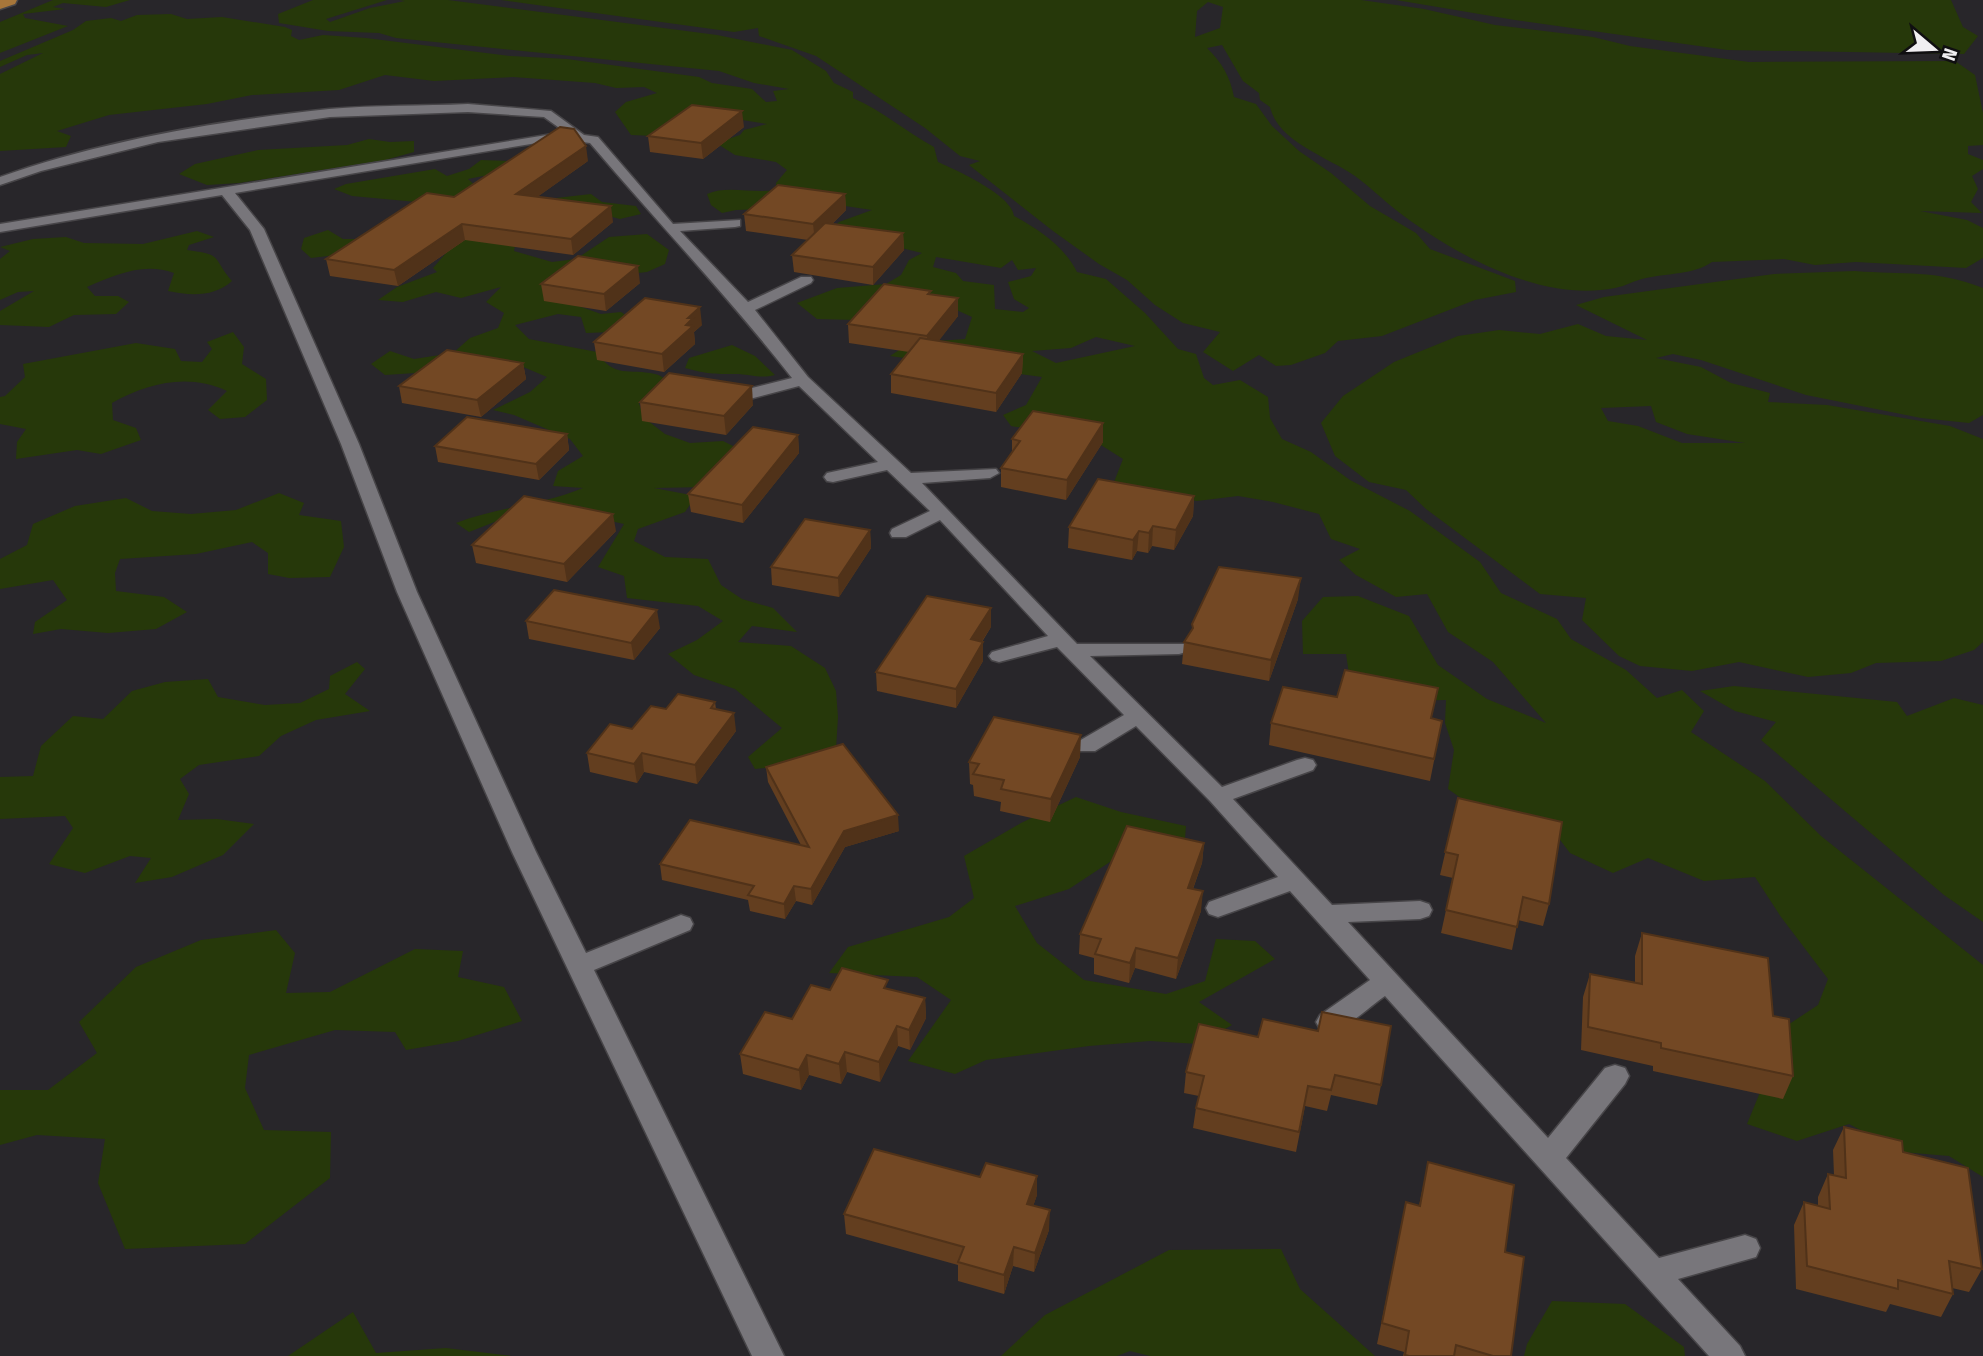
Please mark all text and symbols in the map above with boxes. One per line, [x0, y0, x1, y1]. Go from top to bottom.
north arrow [1899, 14, 1969, 84]
text: N [1937, 45, 1962, 64]

